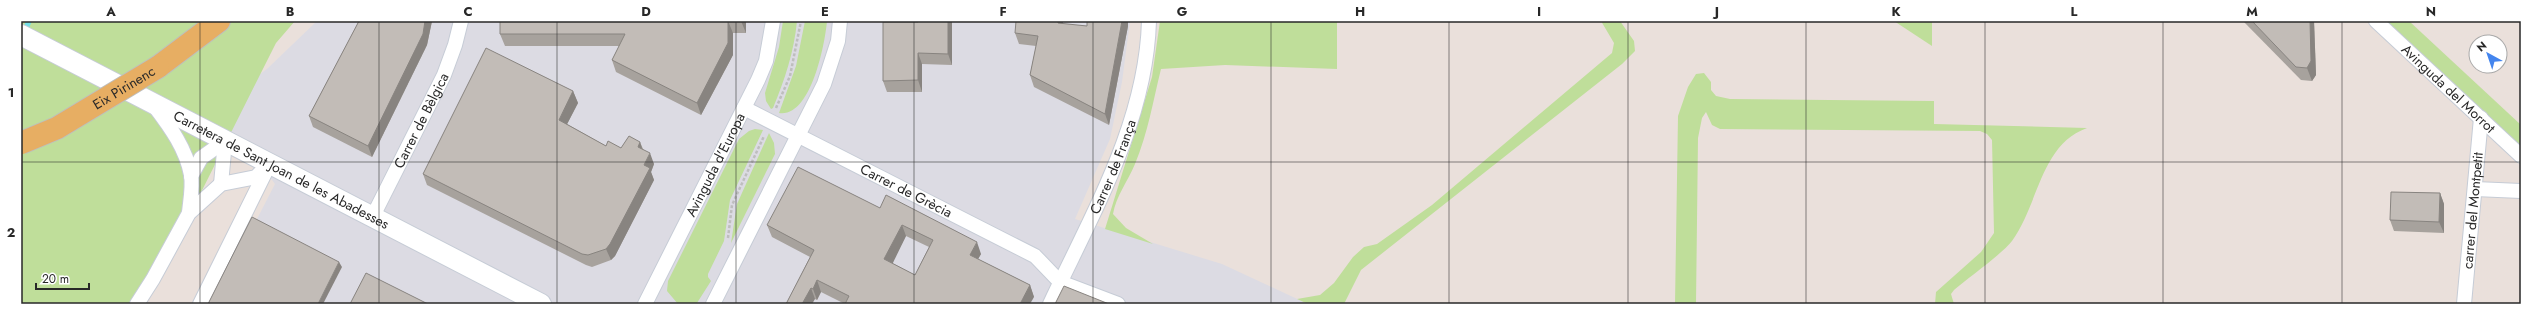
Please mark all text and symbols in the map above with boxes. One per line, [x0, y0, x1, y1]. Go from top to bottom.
text: A [105, 2, 116, 21]
text: B [286, 2, 295, 21]
text: C [463, 2, 473, 21]
text: D [641, 2, 651, 21]
text: E [821, 2, 829, 21]
text: F [999, 2, 1007, 21]
text: G [1177, 2, 1188, 21]
text: H [1355, 2, 1365, 21]
text: I [1537, 2, 1541, 21]
text: J [1712, 2, 1719, 21]
text: K [1891, 2, 1901, 21]
text: L [2071, 2, 2078, 21]
text: M [2246, 2, 2258, 21]
text: N [2426, 2, 2436, 21]
north arrow [2468, 34, 2508, 74]
text: N [2473, 37, 2490, 55]
street label: Avinguda del Morrot [2397, 40, 2500, 138]
street label: Eix Pirinenc [89, 61, 159, 114]
street label: Carrer de Bèlgica [389, 69, 454, 172]
text: 1 [8, 83, 14, 102]
street label: Carretera de Sant Joan de les Abadesses [170, 105, 393, 234]
street label: Avinguda d'Europa [681, 109, 750, 220]
street label: Carrer de França [1085, 117, 1141, 217]
street label: carrer del Montpetit [2457, 151, 2488, 270]
street label: Carrer de Grècia [857, 159, 956, 222]
text: 2 [7, 223, 15, 242]
scale bar [36, 265, 89, 291]
text: 20 m [42, 270, 69, 288]

